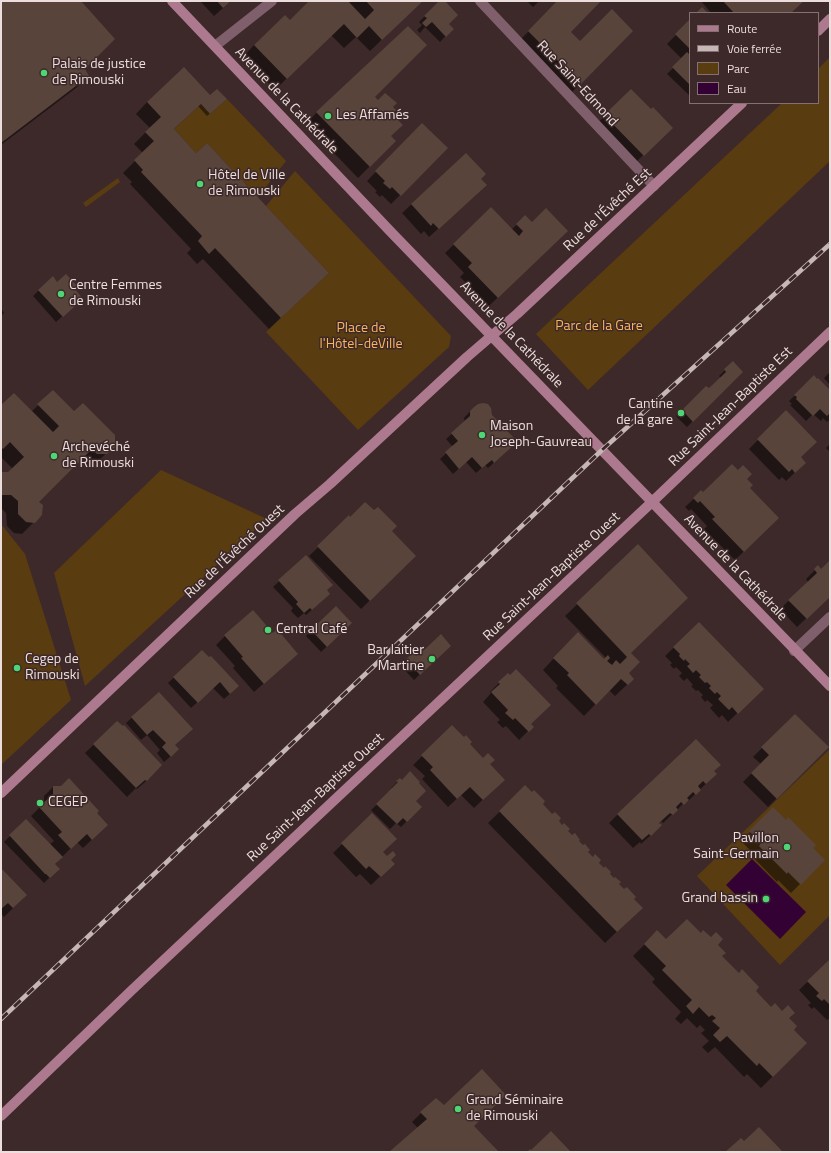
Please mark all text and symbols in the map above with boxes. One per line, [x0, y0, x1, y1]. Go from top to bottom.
legend [689, 12, 819, 104]
text: Route [727, 19, 757, 38]
street label: Rue Saint-Edmond [533, 38, 621, 130]
text: Voie ferrée [727, 39, 782, 58]
street label: Avenue de la Cathédrale [231, 44, 341, 158]
place label: Palais de justice de Rimouski [52, 57, 146, 90]
text: Parc [727, 59, 749, 78]
marker: Palais de justice de Rimouski [39, 68, 49, 78]
text: Eau [727, 79, 746, 98]
place label: Les Affamés [336, 108, 409, 124]
marker: Les Affamés [323, 111, 333, 121]
street label: Rue de l'Évêché Est [561, 165, 655, 255]
place label: Hôtel de Ville de Rimouski [208, 168, 285, 200]
marker: Hôtel de Ville de Rimouski [195, 179, 205, 189]
place label: Centre Femmes de Rimouski [69, 278, 162, 310]
street label: Avenue de la Cathédrale [456, 278, 566, 392]
marker: Centre Femmes de Rimouski [56, 289, 66, 299]
park label: Parc de la Gare [555, 319, 643, 335]
park label: Place de l'Hôtel-deVille [319, 321, 403, 354]
street label: Rue Saint-Jean-Baptiste Est [666, 344, 796, 470]
place label: Cantine de la gare [616, 397, 673, 430]
marker: Cantine de la gare [676, 408, 686, 418]
place label: Maison Joseph-Gauvreau [490, 419, 592, 452]
marker: Maison Joseph-Gauvreau [477, 430, 487, 440]
place label: Archevéché de Rimouski [62, 440, 134, 472]
marker: Archevéché de Rimouski [49, 451, 59, 461]
street label: Rue de l'Évêché Ouest [182, 502, 288, 602]
street label: Rue Saint-Jean-Baptiste Ouest [480, 509, 624, 645]
street label: Avenue de la Cathédrale [680, 511, 790, 625]
place label: Central Café [276, 622, 347, 638]
marker: Central Café [263, 625, 273, 635]
place label: Bar laitier Martine [367, 643, 424, 676]
place label: Cegep de Rimouski [25, 652, 80, 684]
marker: Bar laitier Martine [427, 654, 437, 664]
marker: Cegep de Rimouski [12, 663, 22, 673]
street label: Rue Saint-Jean-Baptiste Ouest [244, 730, 388, 866]
place label: CEGEP [48, 795, 88, 811]
marker: CEGEP [35, 798, 45, 808]
place label: Pavillon Saint-Germain [693, 831, 779, 864]
marker: Pavillon Saint-Germain [782, 842, 792, 852]
place label: Grand bassin [682, 891, 758, 907]
marker: Grand bassin [761, 894, 771, 904]
place label: Grand Séminaire de Rimouski [466, 1093, 563, 1126]
marker: Grand Séminaire de Rimouski [453, 1104, 463, 1114]

